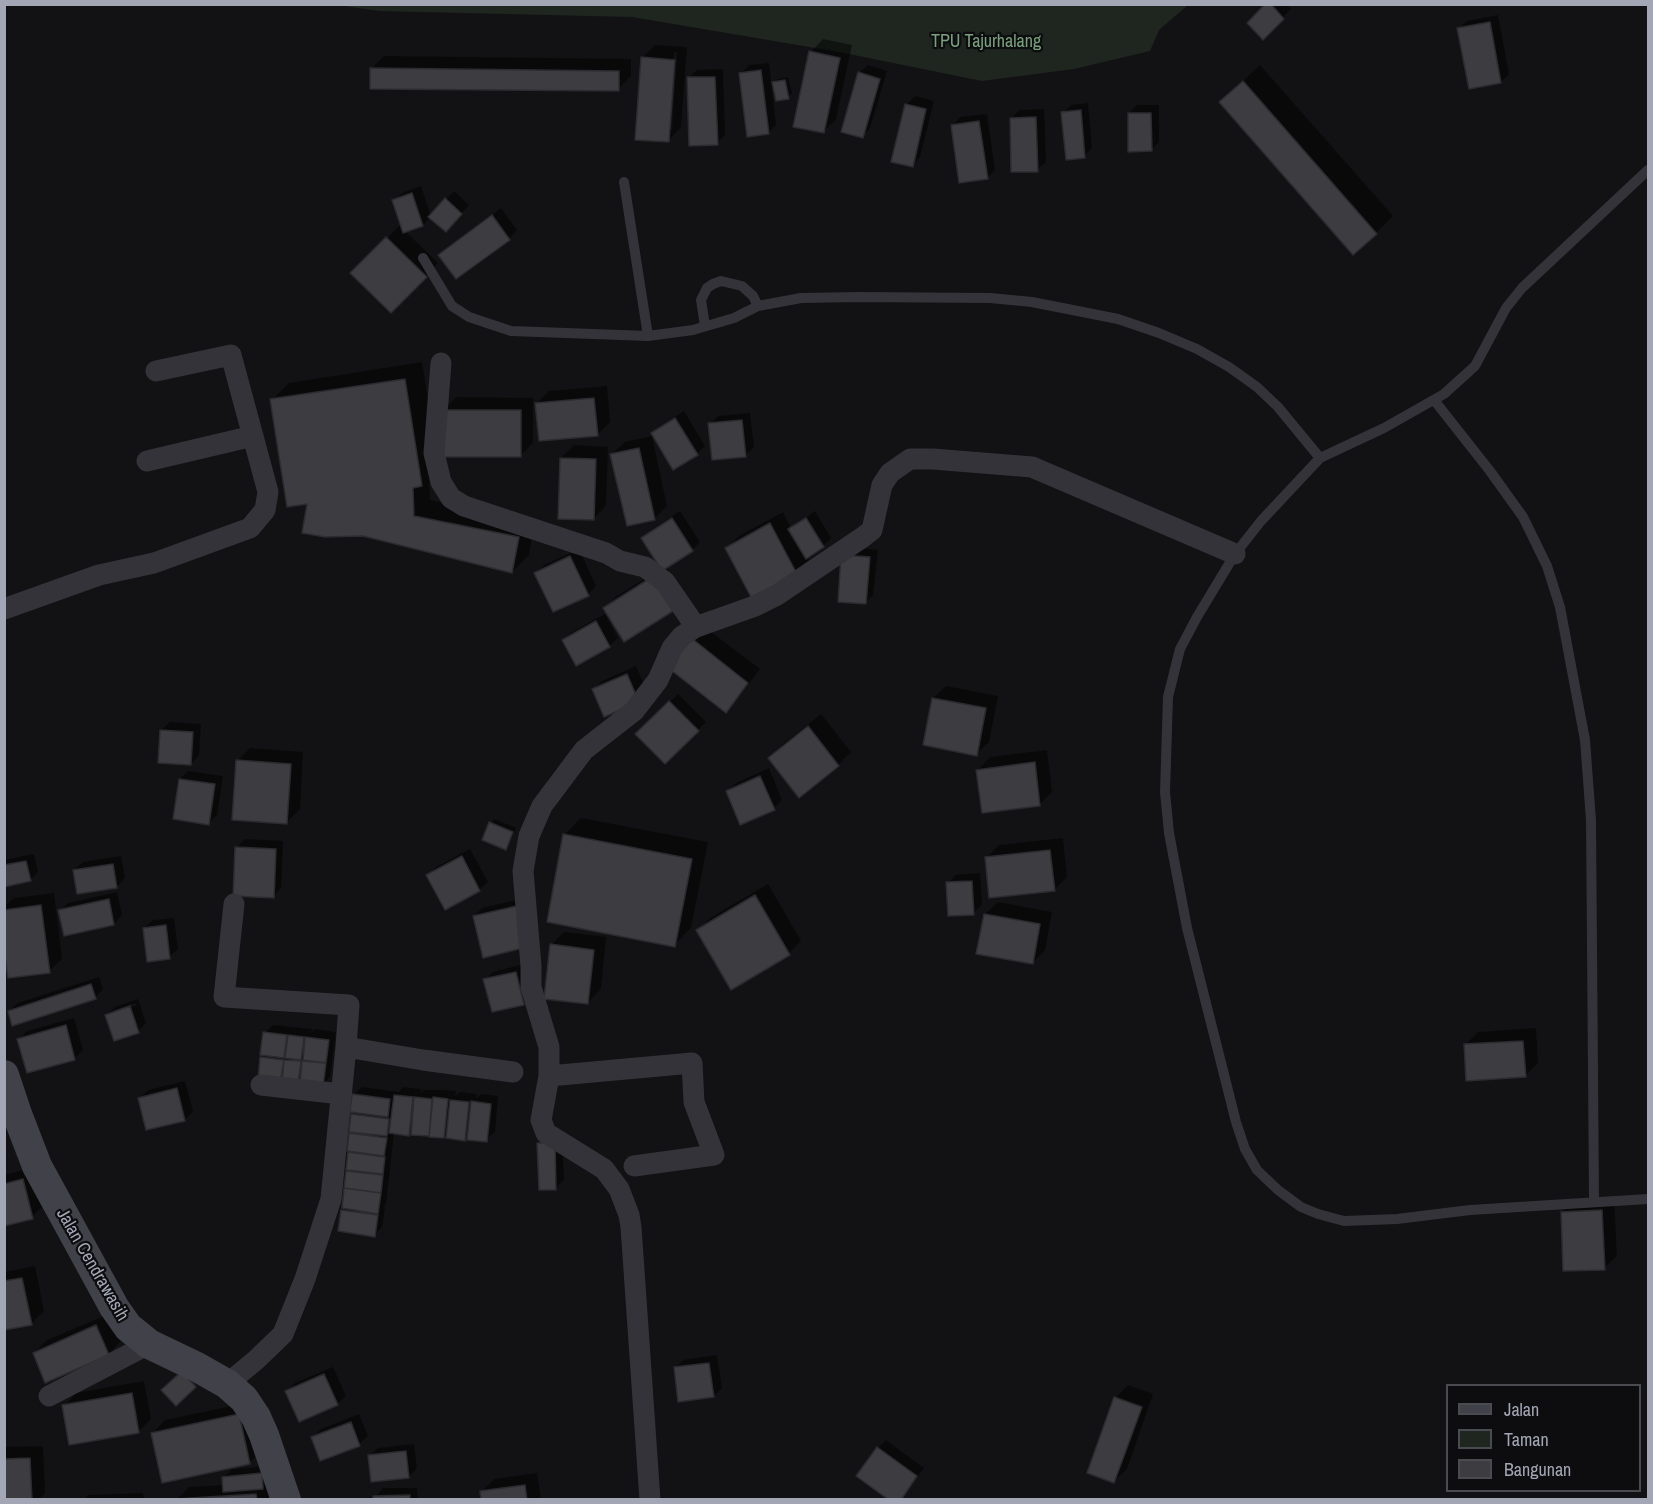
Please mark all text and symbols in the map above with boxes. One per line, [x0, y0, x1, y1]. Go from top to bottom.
park label: TPU Tajurhalang [931, 31, 1041, 53]
street label: Jalan Cendrawasih [51, 1205, 133, 1325]
legend [1446, 1384, 1641, 1492]
text: Jalan [1504, 1397, 1539, 1422]
text: Taman [1504, 1427, 1549, 1452]
text: Bangunan [1504, 1457, 1571, 1482]

